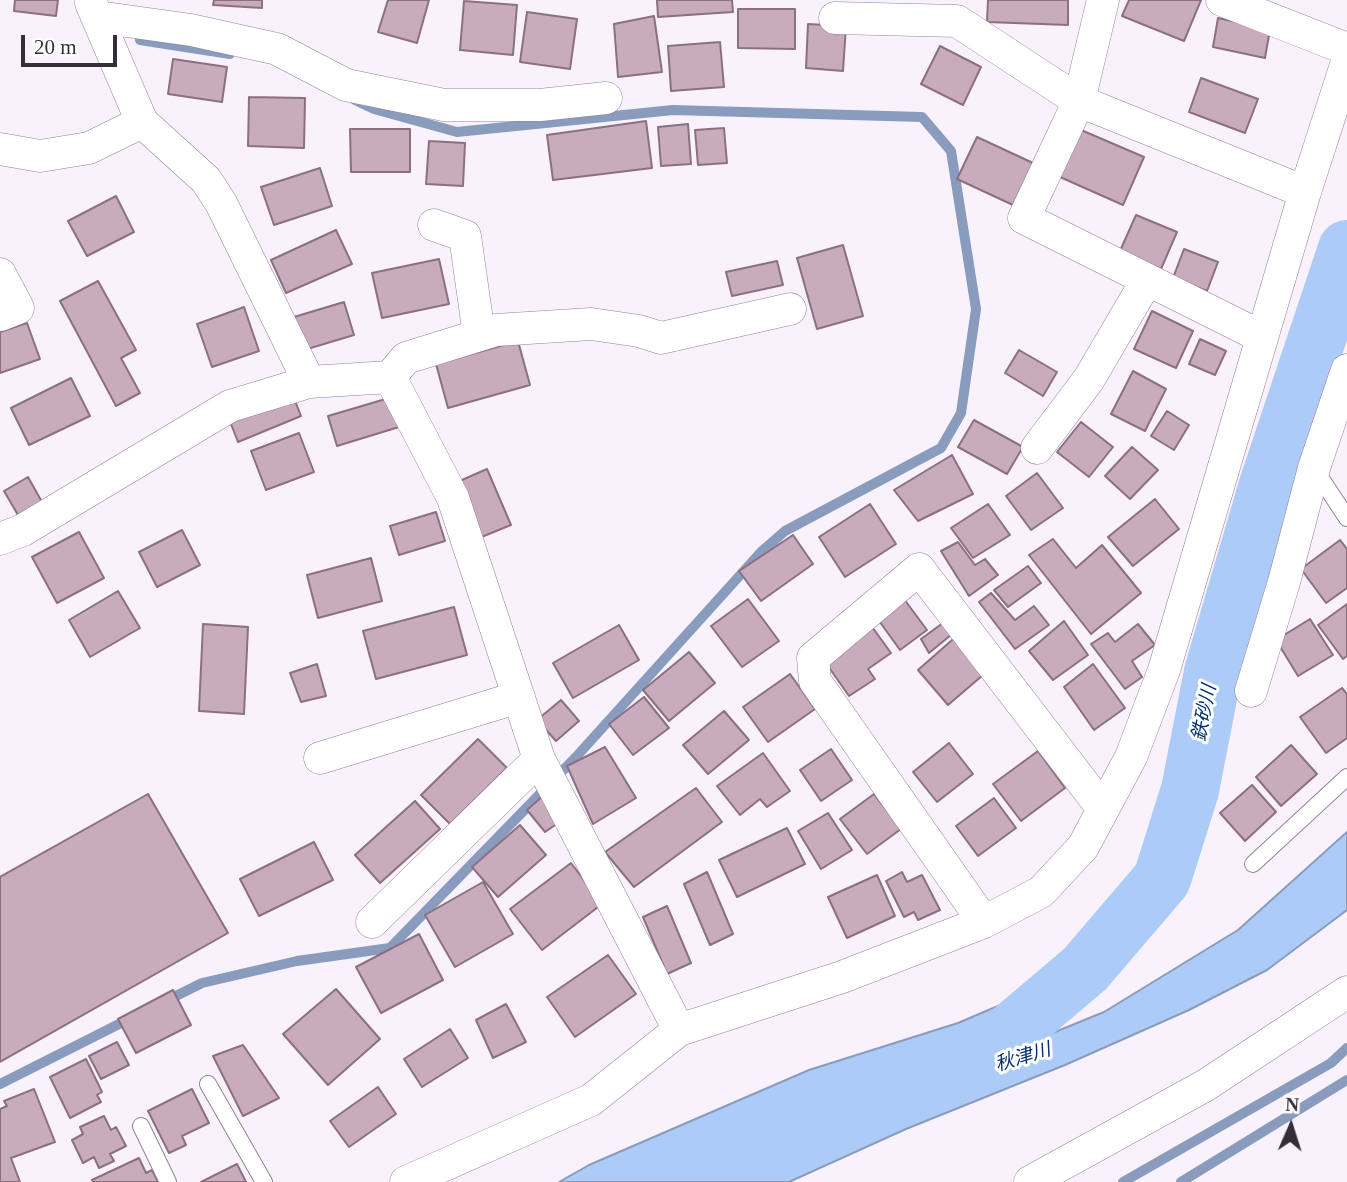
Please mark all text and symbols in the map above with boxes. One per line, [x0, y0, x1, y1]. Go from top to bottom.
scale bar [24, 21, 121, 65]
text: 20 m [34, 35, 77, 59]
water label: 鉄砂川 [1188, 683, 1222, 743]
water label: 秋津川 [992, 1039, 1054, 1077]
north arrow [1256, 1091, 1326, 1161]
text: N [1285, 1094, 1300, 1115]

